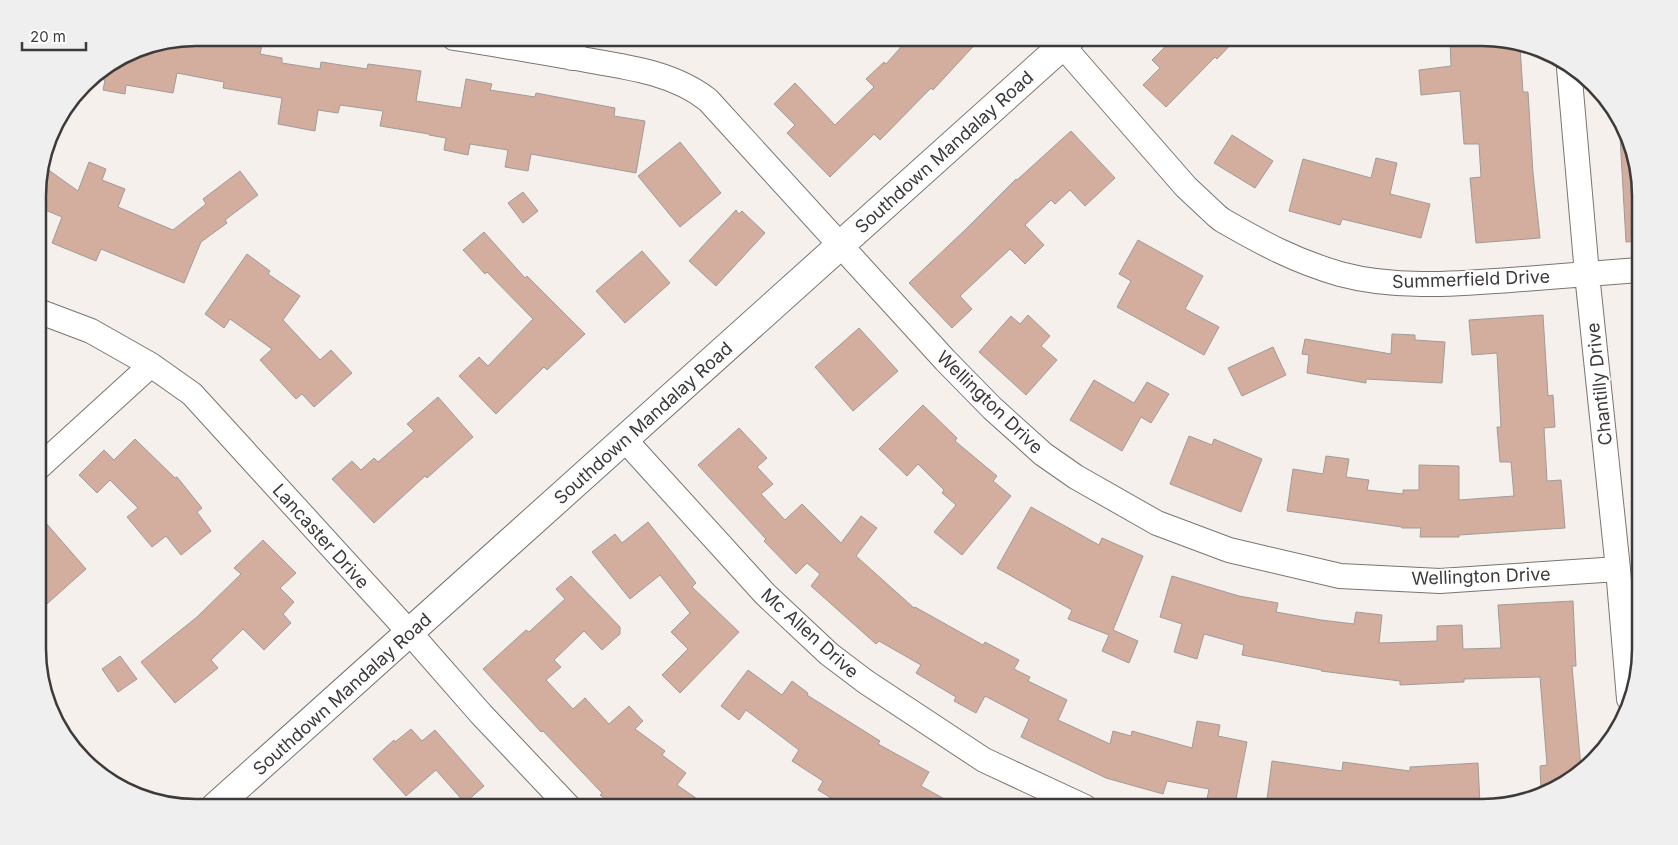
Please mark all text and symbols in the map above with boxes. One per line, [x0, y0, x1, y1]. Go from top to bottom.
scale bar [22, 20, 86, 52]
text: 20 m [30, 27, 66, 46]
street label: Southdown Mandalay Road [851, 66, 1037, 238]
street label: Summerfield Drive [1392, 266, 1550, 292]
street label: Chantilly Drive [1582, 322, 1616, 446]
street label: Southdown Mandalay Road [550, 337, 736, 509]
street label: Wellington Drive [933, 346, 1047, 458]
street label: Lancaster Drive [268, 479, 374, 593]
street label: Wellington Drive [1411, 563, 1551, 589]
street label: Mc Allen Drive [757, 584, 863, 682]
street label: Southdown Mandalay Road [249, 608, 435, 780]

